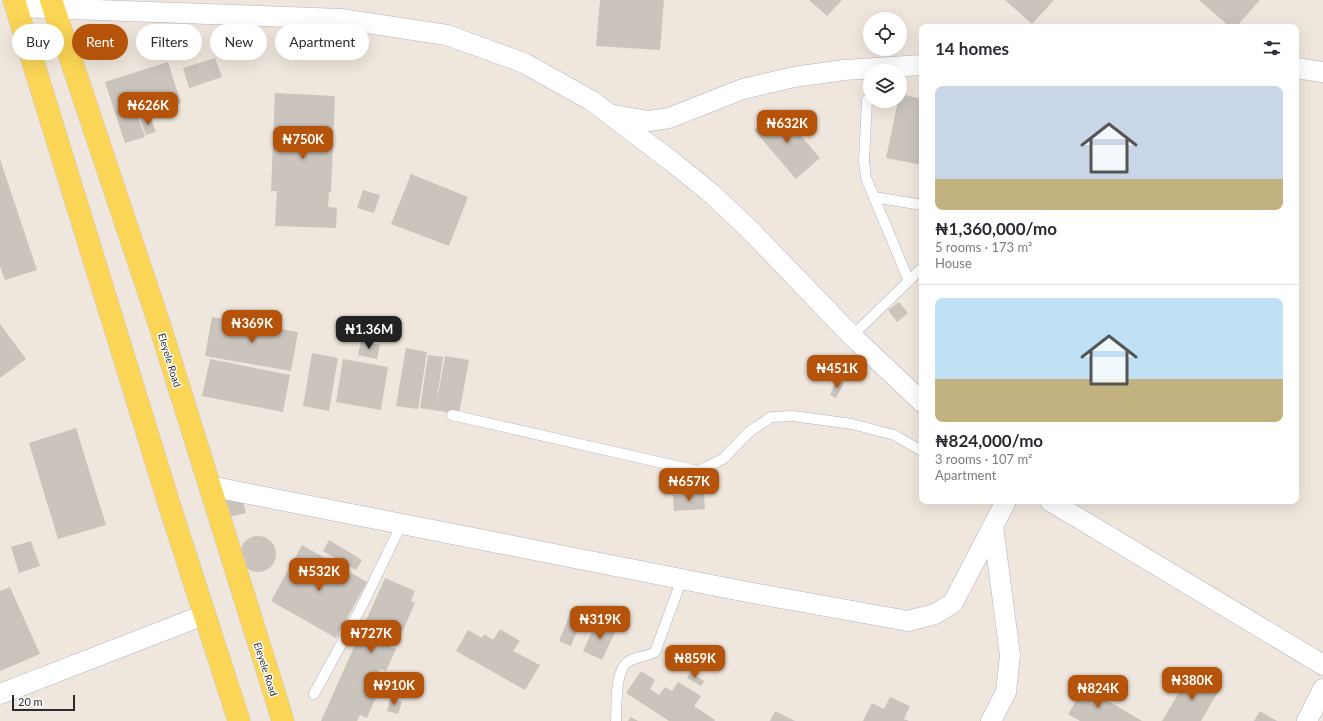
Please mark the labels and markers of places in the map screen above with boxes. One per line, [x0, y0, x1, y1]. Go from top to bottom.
pin: ₦626K [120, 92, 176, 126]
pin: ₦632K [759, 110, 815, 144]
pin: ₦750K [275, 126, 331, 160]
pin: ₦369K [224, 310, 280, 344]
pin: ₦1.36M [336, 316, 402, 350]
pin: ₦451K [809, 355, 865, 389]
pin: ₦657K [661, 468, 717, 502]
pin: ₦532K [291, 558, 347, 592]
pin: ₦319K [572, 606, 628, 640]
pin: ₦727K [343, 620, 399, 654]
pin: ₦859K [667, 645, 723, 679]
pin: ₦380K [1164, 667, 1220, 701]
pin: ₦910K [366, 672, 422, 706]
pin: ₦824K [1070, 675, 1126, 709]

